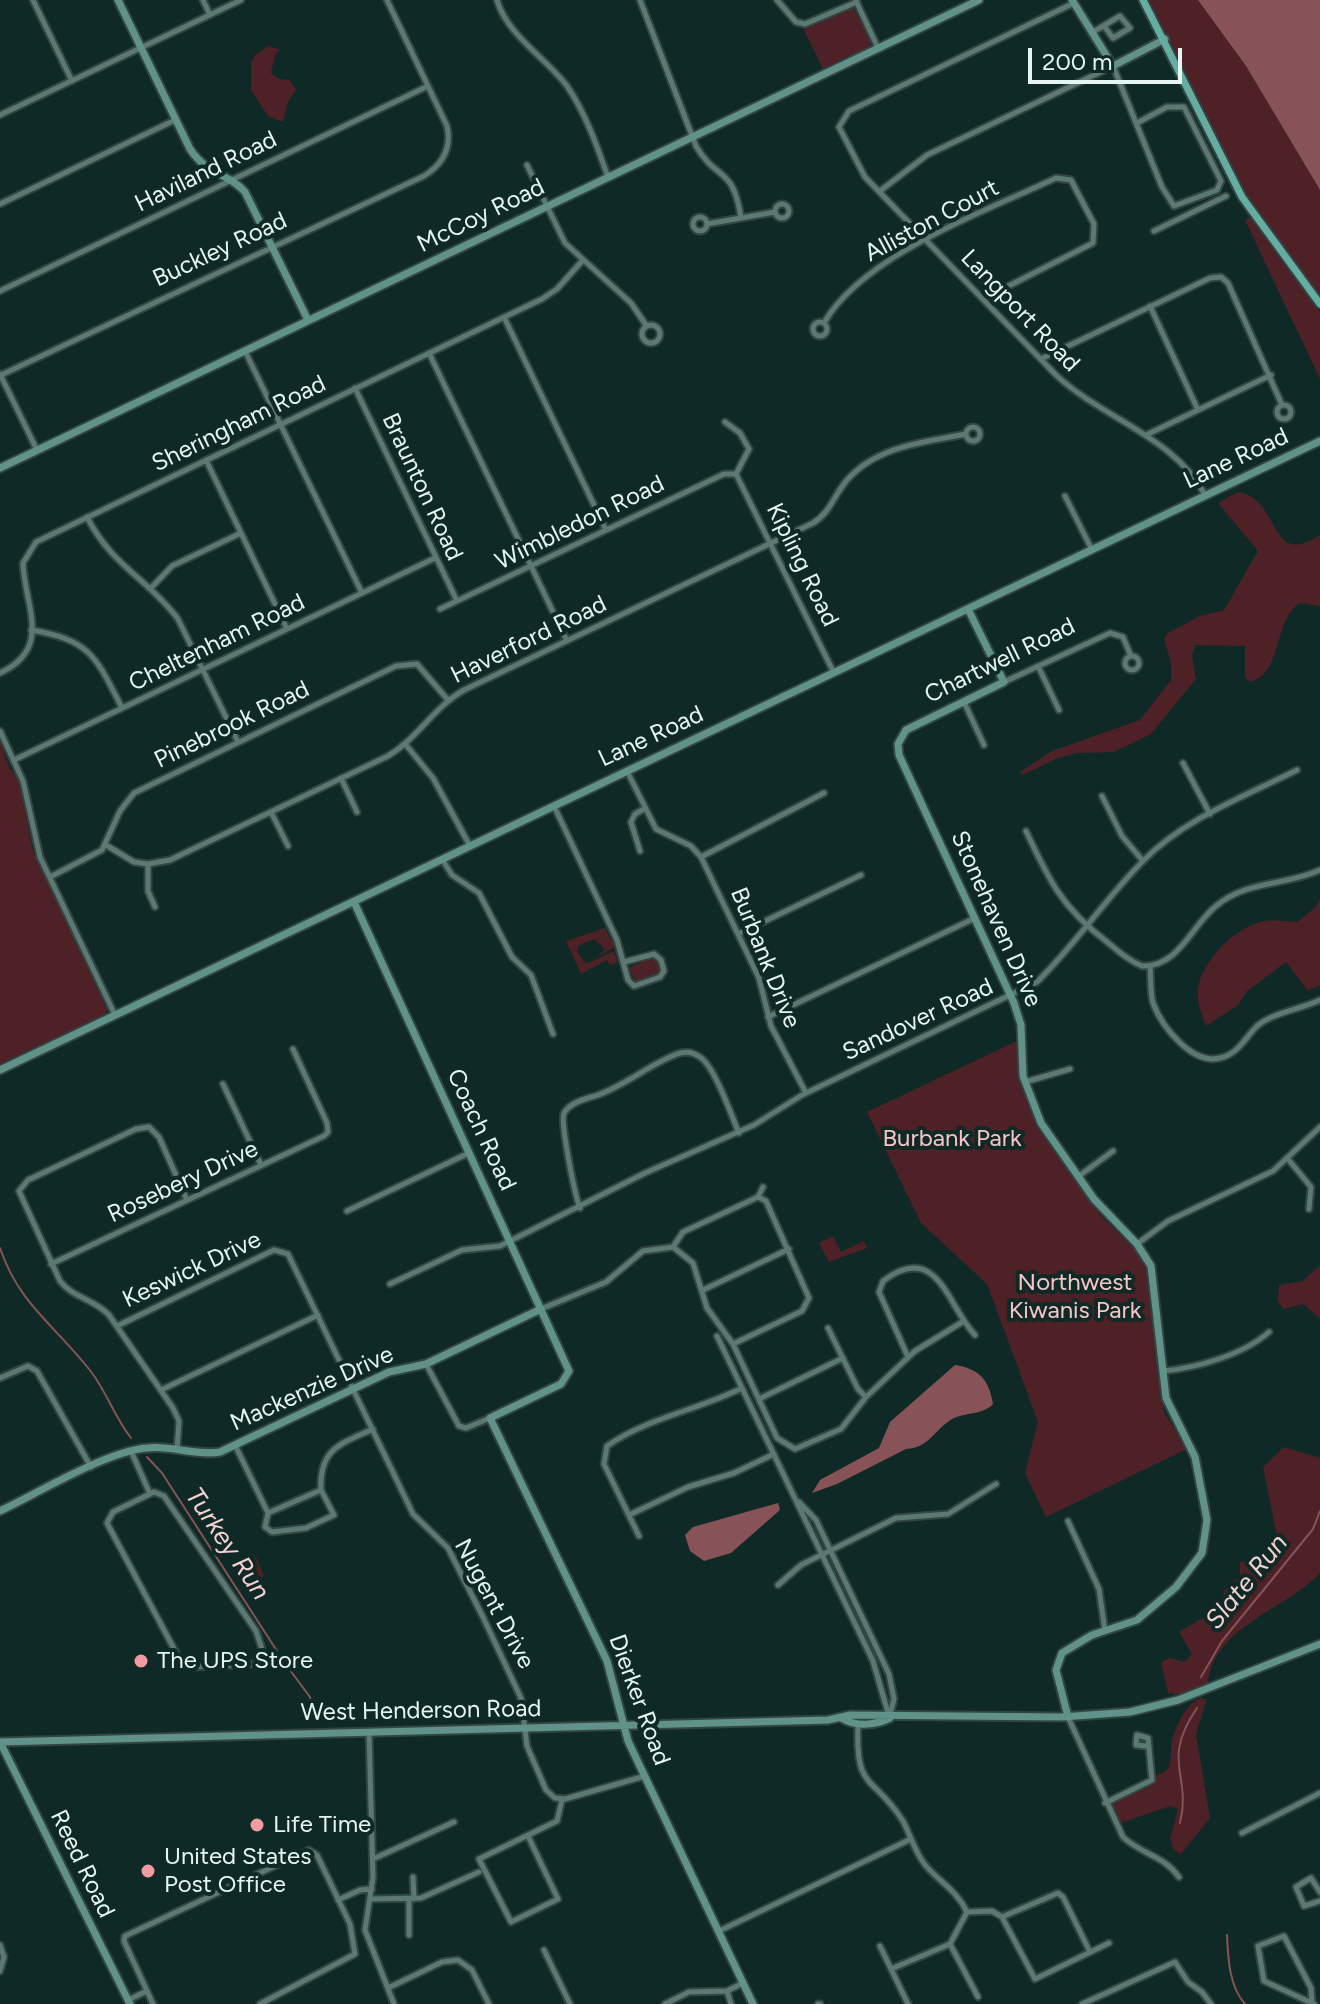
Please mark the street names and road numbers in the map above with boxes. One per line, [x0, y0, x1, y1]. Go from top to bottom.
street label: Haviland Road [130, 125, 282, 219]
street label: McCoy Road [413, 173, 549, 259]
street label: Alliston Court [860, 174, 1004, 268]
street label: Buckley Road [148, 206, 292, 294]
street label: Langport Road [955, 244, 1085, 378]
street label: Sheringham Road [147, 369, 331, 479]
street label: Braunton Road [375, 409, 469, 565]
street label: Lane Road [1179, 422, 1293, 496]
street label: Wimbledon Road [491, 470, 669, 576]
street label: Kipling Road [760, 499, 844, 631]
street label: Cheltenham Road [124, 588, 310, 698]
street label: Haverford Road [446, 590, 612, 690]
street label: Chartwell Road [920, 612, 1080, 710]
street label: Pinebrook Road [150, 675, 314, 775]
street label: Lane Road [594, 700, 708, 774]
street label: Stonehaven Drive [944, 826, 1048, 1012]
street label: Burbank Drive [724, 884, 806, 1032]
street label: Sandover Road [838, 973, 998, 1067]
street label: Coach Road [440, 1065, 522, 1195]
street label: Rosebery Drive [103, 1135, 263, 1229]
street label: Keswick Drive [118, 1225, 266, 1315]
street label: Mackenzie Drive [226, 1340, 398, 1438]
street label: Nugent Drive [448, 1534, 540, 1674]
street label: Dierker Road [602, 1631, 676, 1769]
street label: West Henderson Road [300, 1695, 542, 1727]
street label: Reed Road [44, 1805, 120, 1923]

